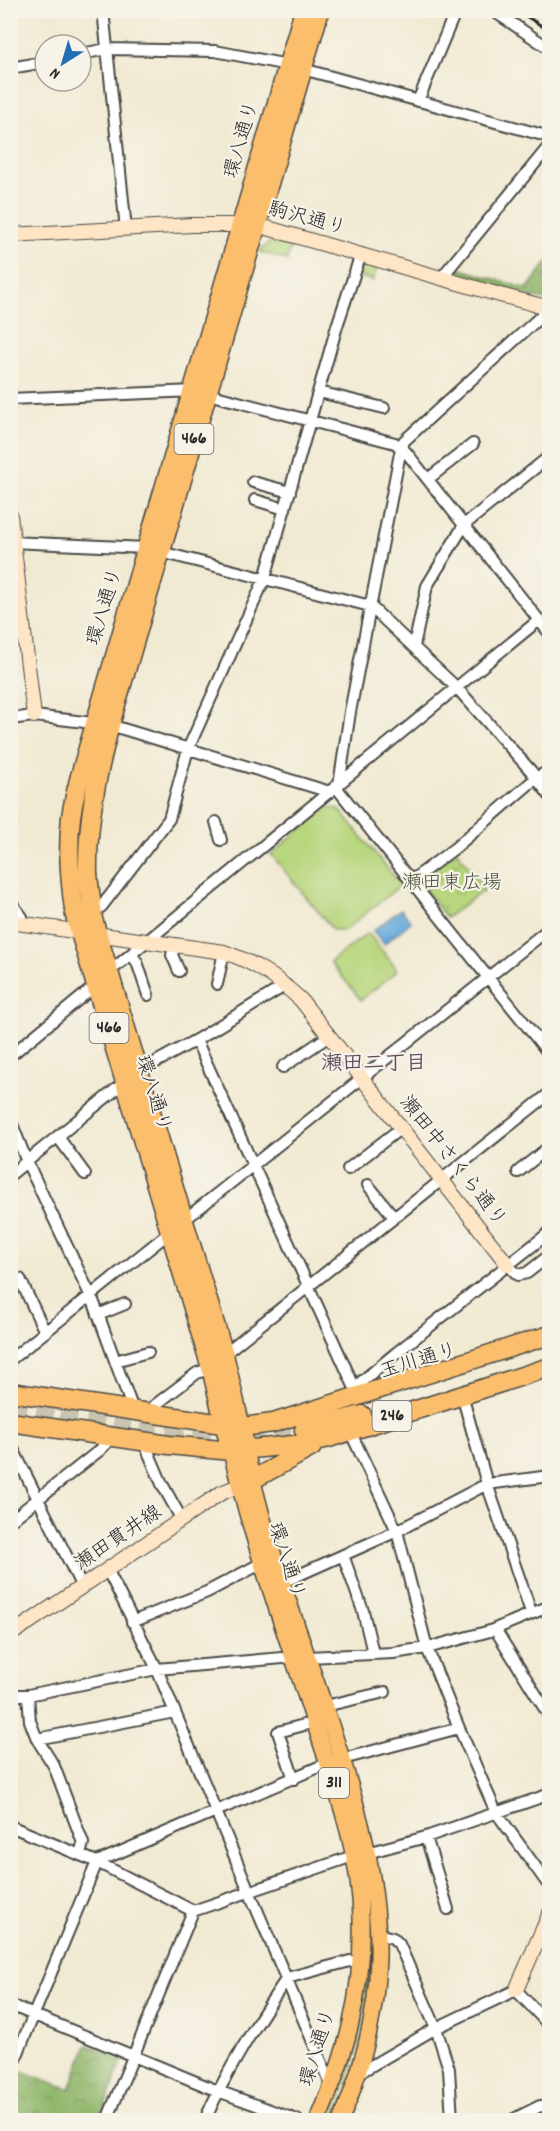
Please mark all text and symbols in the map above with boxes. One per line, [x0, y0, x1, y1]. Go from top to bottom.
north arrow [33, 33, 93, 93]
text: N [45, 61, 66, 85]
street label: 環八通り [219, 98, 267, 182]
street label: 駒沢通り [265, 196, 349, 244]
road number: 466 [174, 424, 214, 454]
street label: 環八通り [81, 565, 131, 649]
park label: 瀬田東広場 [402, 870, 502, 898]
road number: 466 [90, 1013, 128, 1043]
district label: 瀬田二丁目 [322, 1050, 427, 1080]
street label: 環八通り [127, 1052, 177, 1136]
street label: 瀬田中さくら通り [392, 1090, 512, 1234]
street label: 玉川通り [377, 1337, 461, 1387]
road number: 246 [372, 1401, 412, 1431]
street label: 瀬田貫井線 [70, 1499, 168, 1579]
street label: 環八通り [259, 1519, 311, 1603]
road number: 311 [319, 1768, 349, 1798]
street label: 環八通り [294, 2006, 344, 2090]

